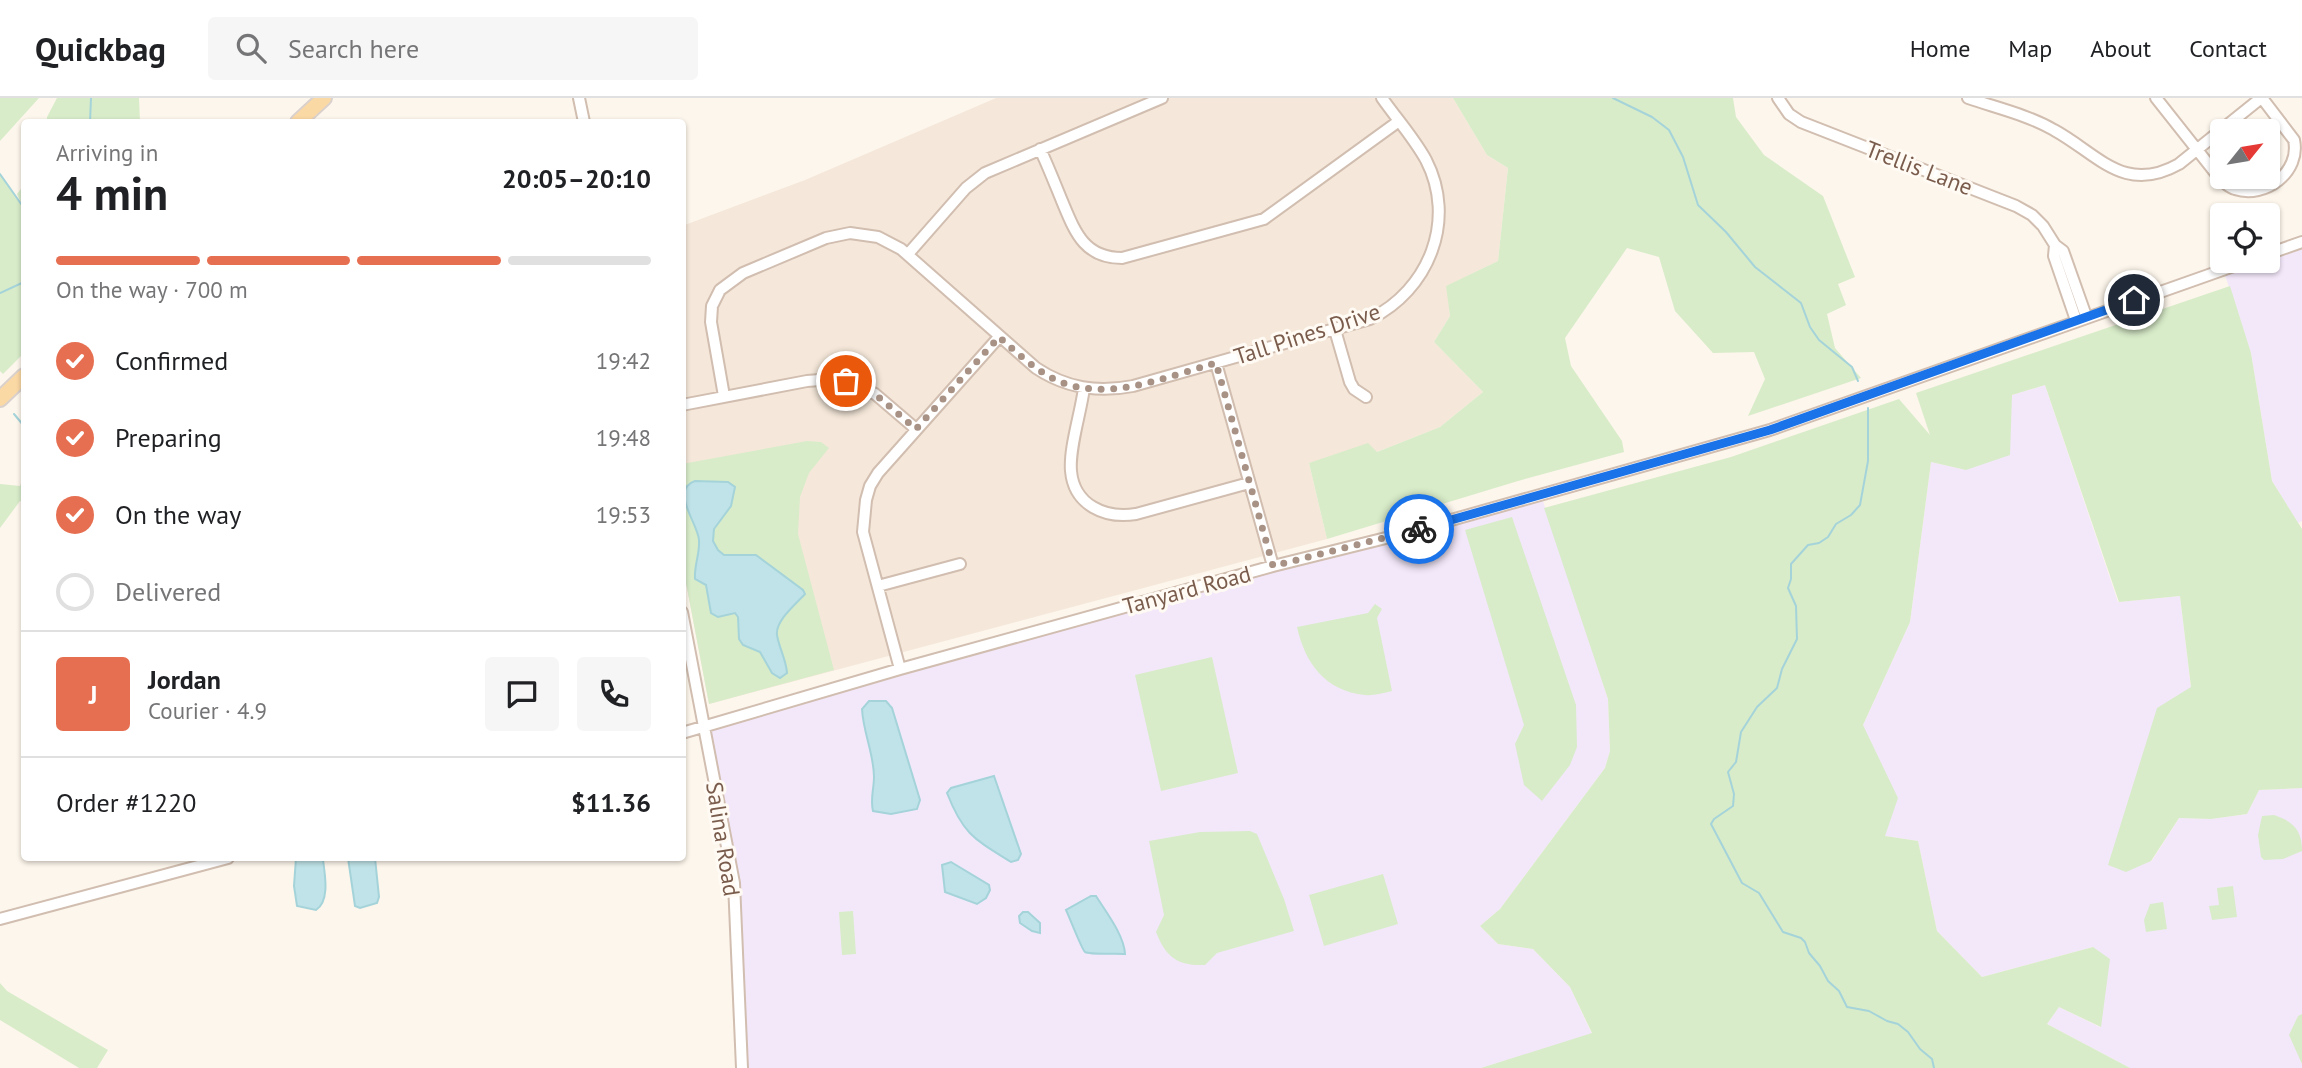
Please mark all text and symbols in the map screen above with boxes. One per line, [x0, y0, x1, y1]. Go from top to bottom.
search box [208, 17, 698, 80]
text: Quickbag [35, 27, 166, 70]
icon: search [232, 29, 270, 67]
text: Search here [288, 32, 419, 65]
text: Home [1910, 33, 1970, 64]
text: Map [2008, 33, 2052, 64]
text: About [2090, 33, 2151, 64]
text: Contact [2189, 33, 2267, 64]
north arrow [2210, 119, 2280, 189]
map controls [2210, 119, 2280, 273]
street label: Trellis Lane [1862, 134, 1977, 201]
text: Arriving in [56, 138, 158, 167]
text: 20:05–20:10 [502, 162, 651, 195]
text: 4 min [56, 163, 168, 223]
button: locate [2210, 203, 2280, 273]
pin [2104, 270, 2164, 330]
text: On the way · 700 m [56, 275, 248, 304]
icon: home [2115, 281, 2153, 319]
street label: Tall Pines Drive [1230, 296, 1384, 371]
icon: check [56, 342, 94, 380]
text: Confirmed [115, 344, 228, 377]
text: 19:42 [596, 346, 651, 375]
pin [816, 351, 876, 411]
icon: bag [827, 362, 865, 400]
icon: check [56, 419, 94, 457]
text: Preparing [115, 421, 222, 454]
text: 19:48 [596, 423, 651, 452]
courier [1384, 494, 1454, 564]
icon: check [56, 496, 94, 534]
text: On the way [115, 498, 241, 531]
text: 19:53 [596, 500, 651, 529]
icon: bike [1400, 510, 1438, 548]
street label: Tanyard Road [1120, 558, 1254, 621]
text: Delivered [115, 575, 221, 608]
button: chat [485, 657, 559, 731]
button: phone [577, 657, 651, 731]
text: Jordan [148, 663, 221, 696]
text: J [89, 678, 97, 711]
text: Courier · 4.9 [148, 696, 267, 725]
street label: Salina Road [700, 780, 747, 898]
text: Order #1220 [56, 786, 196, 819]
text: $11.36 [571, 786, 651, 819]

